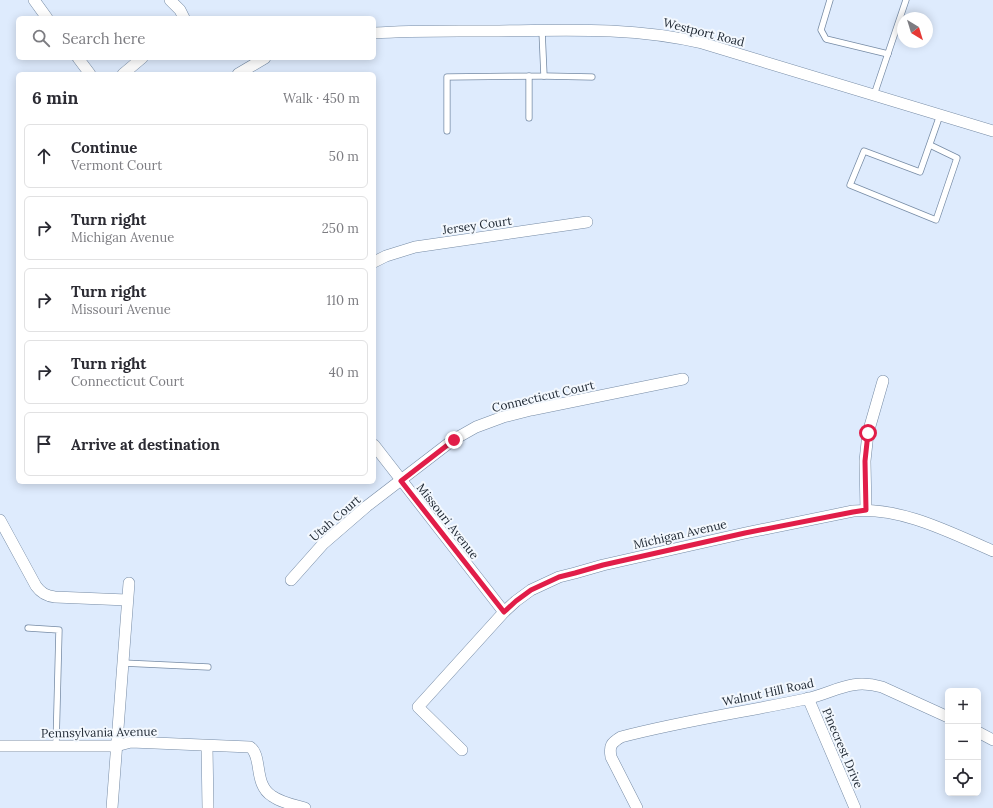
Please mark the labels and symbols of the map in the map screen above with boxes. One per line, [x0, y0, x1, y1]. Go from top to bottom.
north arrow [897, 12, 933, 48]
street label: Westport Road [662, 15, 746, 49]
street label: Jersey Court [440, 213, 513, 237]
street label: Connecticut Court [490, 377, 596, 415]
route start [859, 424, 877, 442]
route end [445, 431, 463, 449]
street label: Missouri Avenue [414, 480, 483, 562]
street label: Utah Court [306, 492, 364, 544]
street label: Michigan Avenue [632, 516, 729, 552]
street label: Walnut Hill Road [721, 675, 815, 709]
street label: Pinecrest Drive [819, 706, 867, 791]
street label: Pennsylvania Avenue [41, 723, 158, 741]

